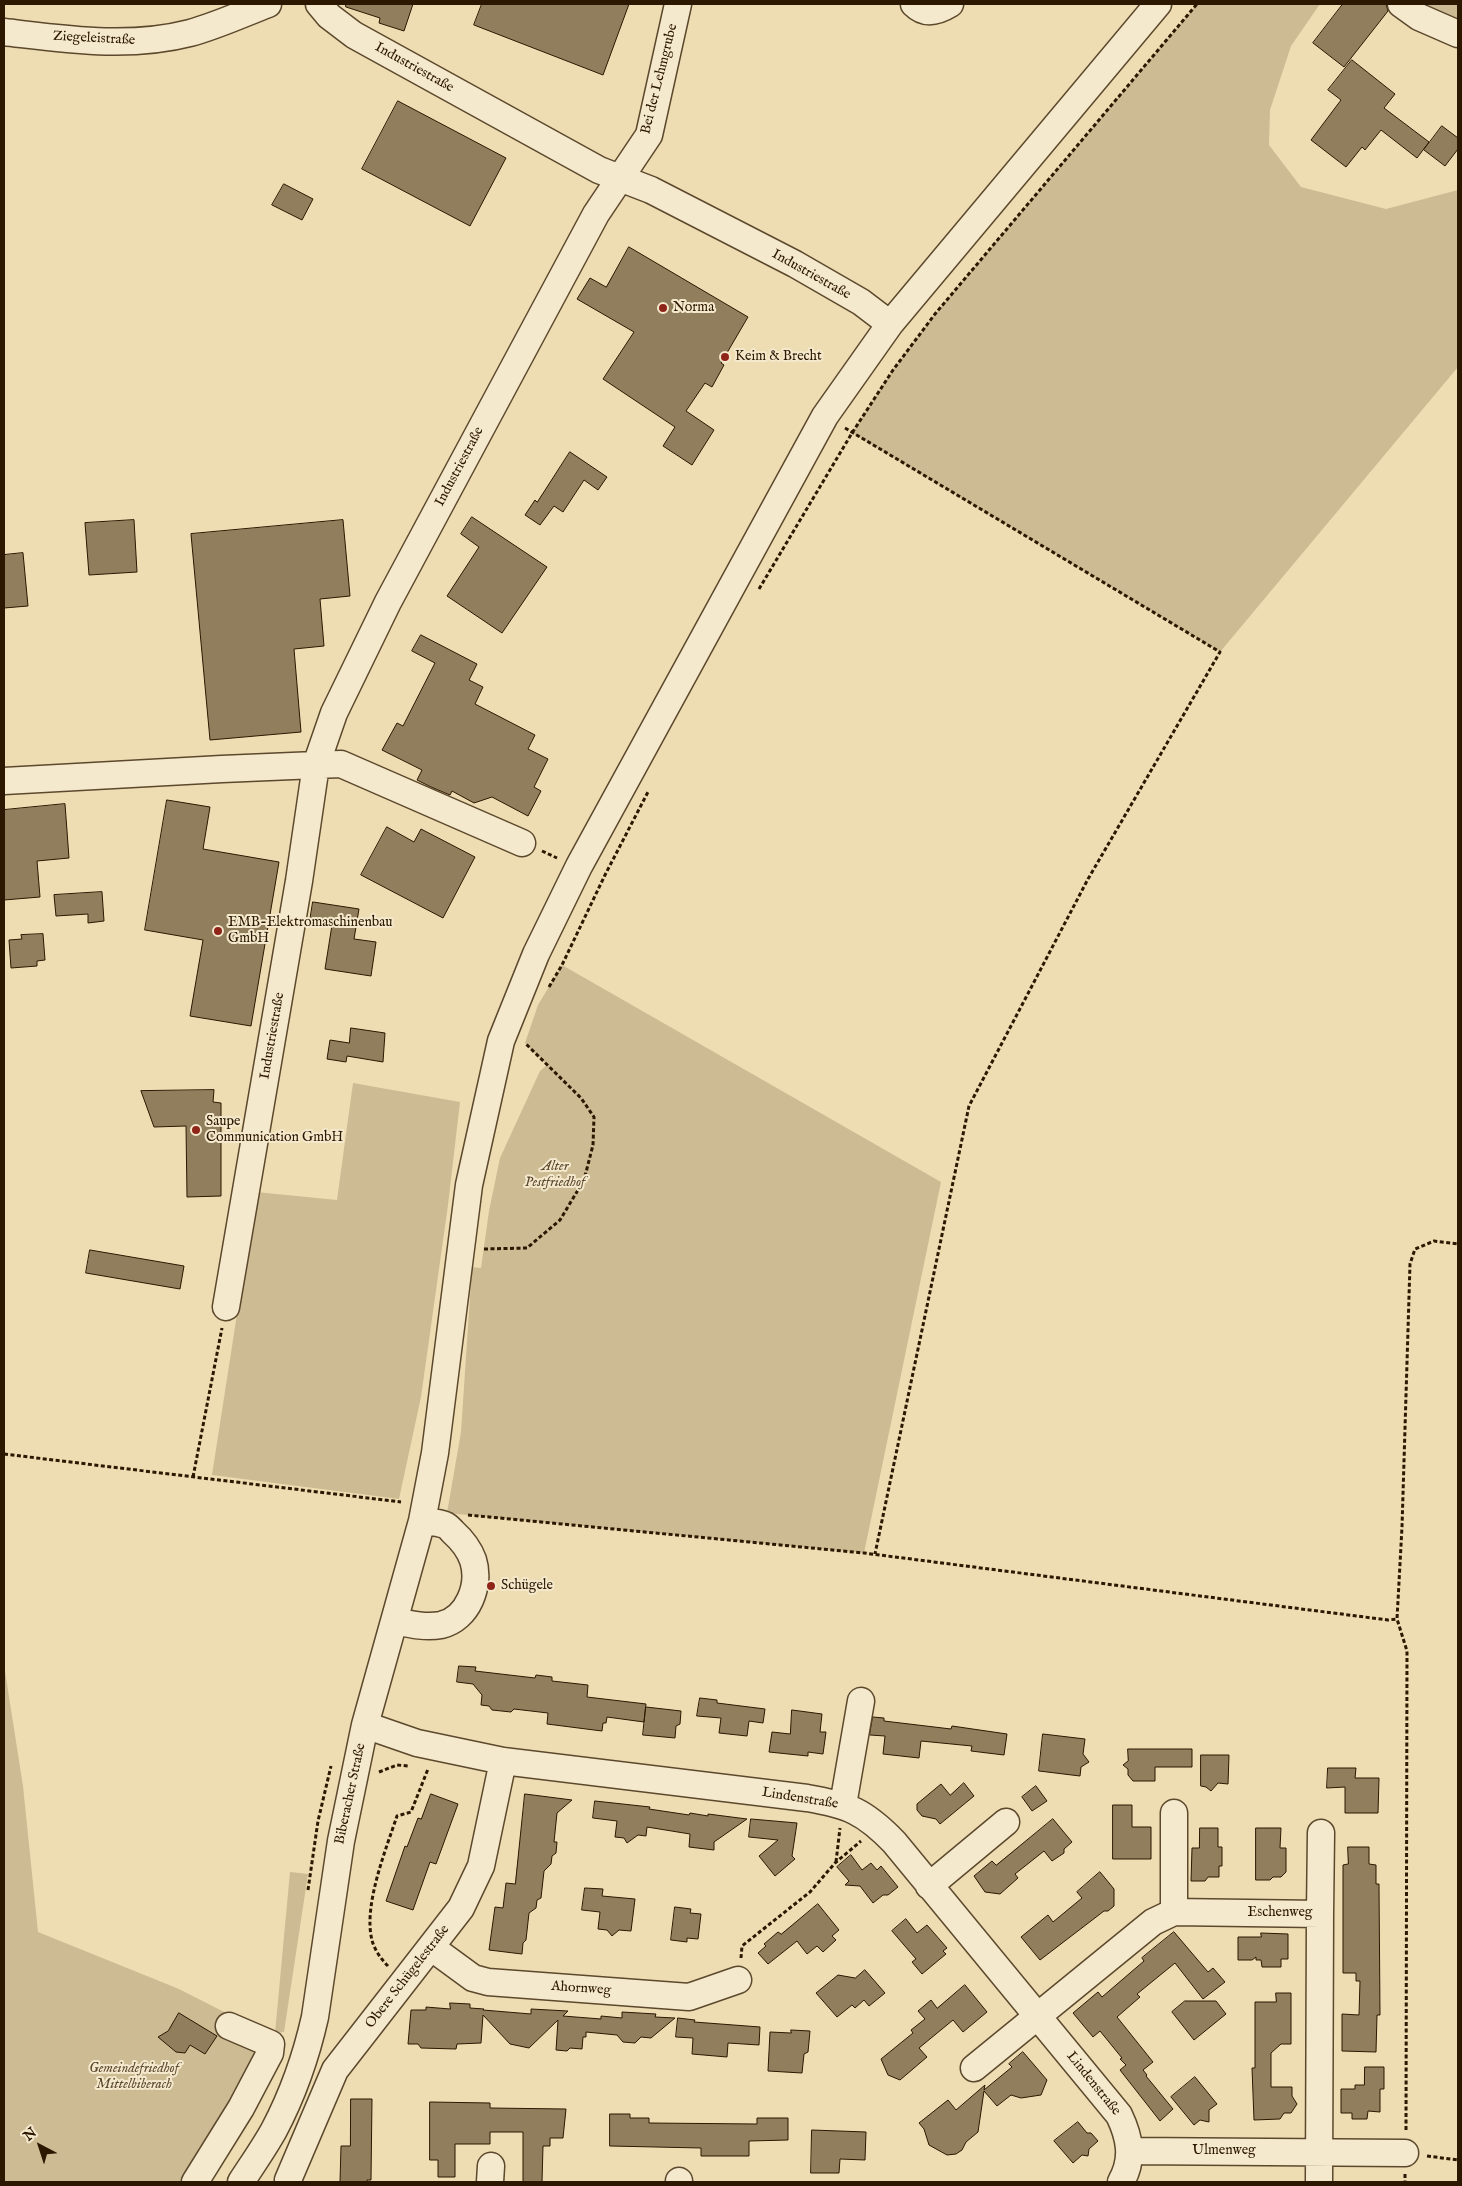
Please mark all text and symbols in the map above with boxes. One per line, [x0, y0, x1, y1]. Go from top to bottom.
street label: Bei der Lehmgrube [638, 22, 682, 136]
street label: Ziegeleistraße [52, 28, 136, 50]
street label: Industriestraße [372, 39, 456, 97]
street label: Industriestraße [769, 246, 853, 304]
place label: Norma [673, 300, 714, 316]
marker: Norma [657, 302, 669, 314]
place label: Keim & Brecht [735, 349, 822, 365]
marker: Keim & Brecht [719, 351, 731, 363]
street label: Industriestraße [432, 424, 488, 510]
place label: EMB-Elektromaschinenbau GmbH [228, 915, 393, 948]
marker: EMB-Elektromaschinenbau GmbH [212, 925, 224, 937]
street label: Industriestraße [257, 991, 289, 1081]
place label: Saupe Communication GmbH [206, 1114, 343, 1146]
marker: Saupe Communication GmbH [190, 1124, 202, 1136]
park label: Alter Pestfriedhof [525, 1159, 585, 1192]
place label: Schügele [501, 1578, 553, 1594]
marker: Schügele [485, 1580, 497, 1592]
street label: Biberacher Straße [332, 1742, 370, 1846]
street label: Lindenstraße [761, 1785, 839, 1813]
street label: Eschenweg [1248, 1905, 1312, 1921]
street label: Obere Schügelestraße [362, 1922, 454, 2032]
street label: Ahornweg [551, 1979, 611, 1999]
street label: Lindenstraße [1062, 2049, 1124, 2119]
park label: Gemeindefriedhof Mittelbiberach [89, 2061, 179, 2094]
north arrow [15, 2121, 65, 2171]
text: N [20, 2124, 41, 2145]
street label: Ulmenweg [1192, 2143, 1256, 2159]

